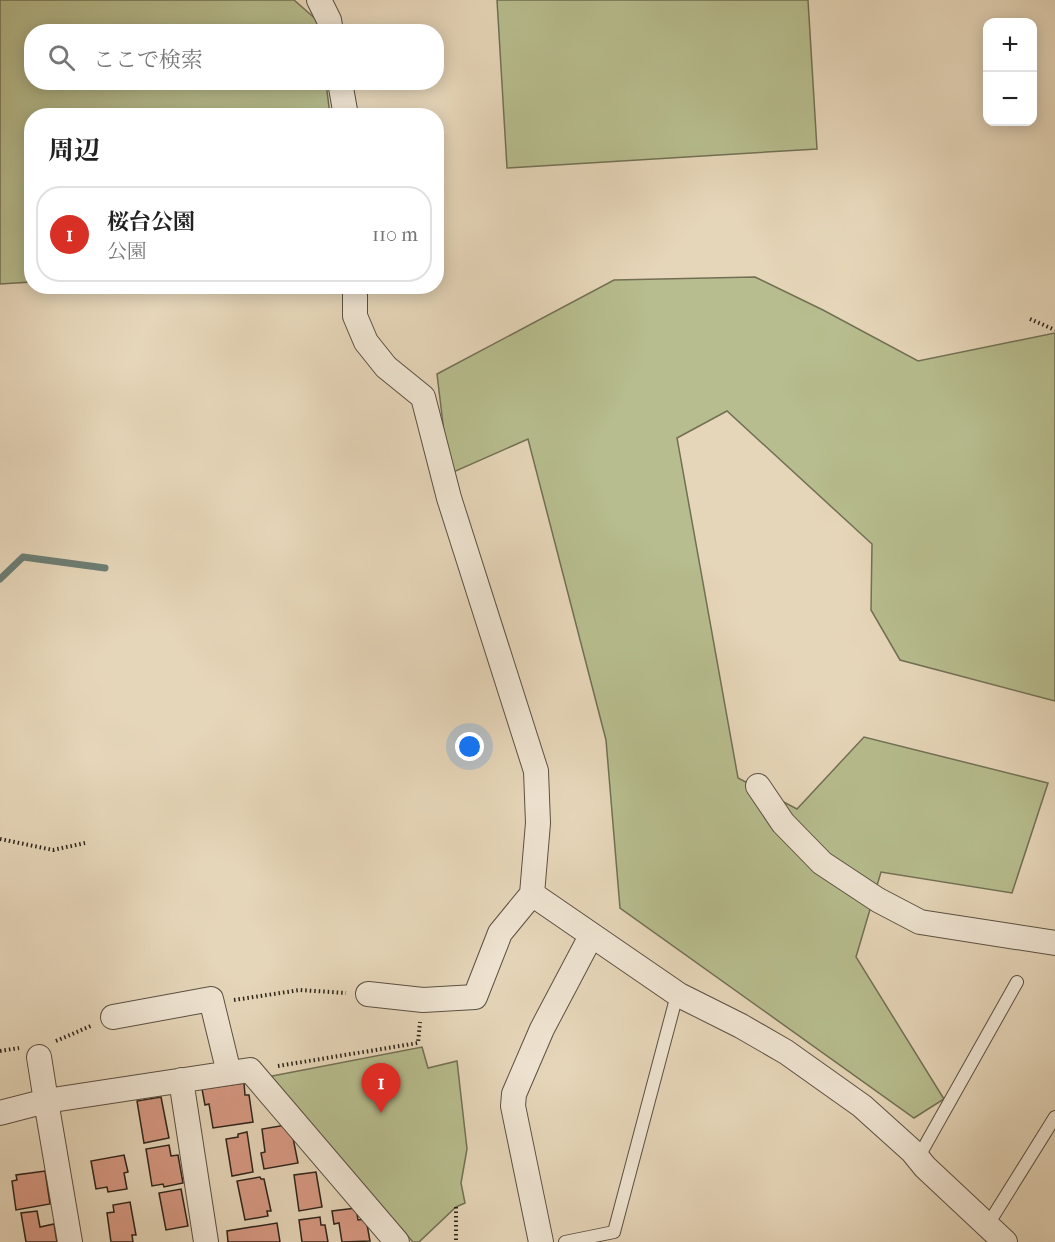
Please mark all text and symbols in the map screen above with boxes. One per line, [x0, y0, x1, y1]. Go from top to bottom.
map controls [983, 18, 1037, 126]
button: + [983, 18, 1037, 72]
search box [24, 24, 444, 90]
icon: search [45, 41, 78, 74]
text: ここで検索 [93, 47, 203, 73]
button: − [983, 72, 1037, 126]
text: 周辺 [48, 135, 100, 166]
text: 桜台公園 [107, 209, 195, 235]
text: 1 [66, 223, 73, 246]
text: 110 m [372, 223, 418, 246]
text: 公園 [107, 240, 147, 263]
your location [455, 732, 484, 761]
pin: 1 [362, 1064, 400, 1113]

